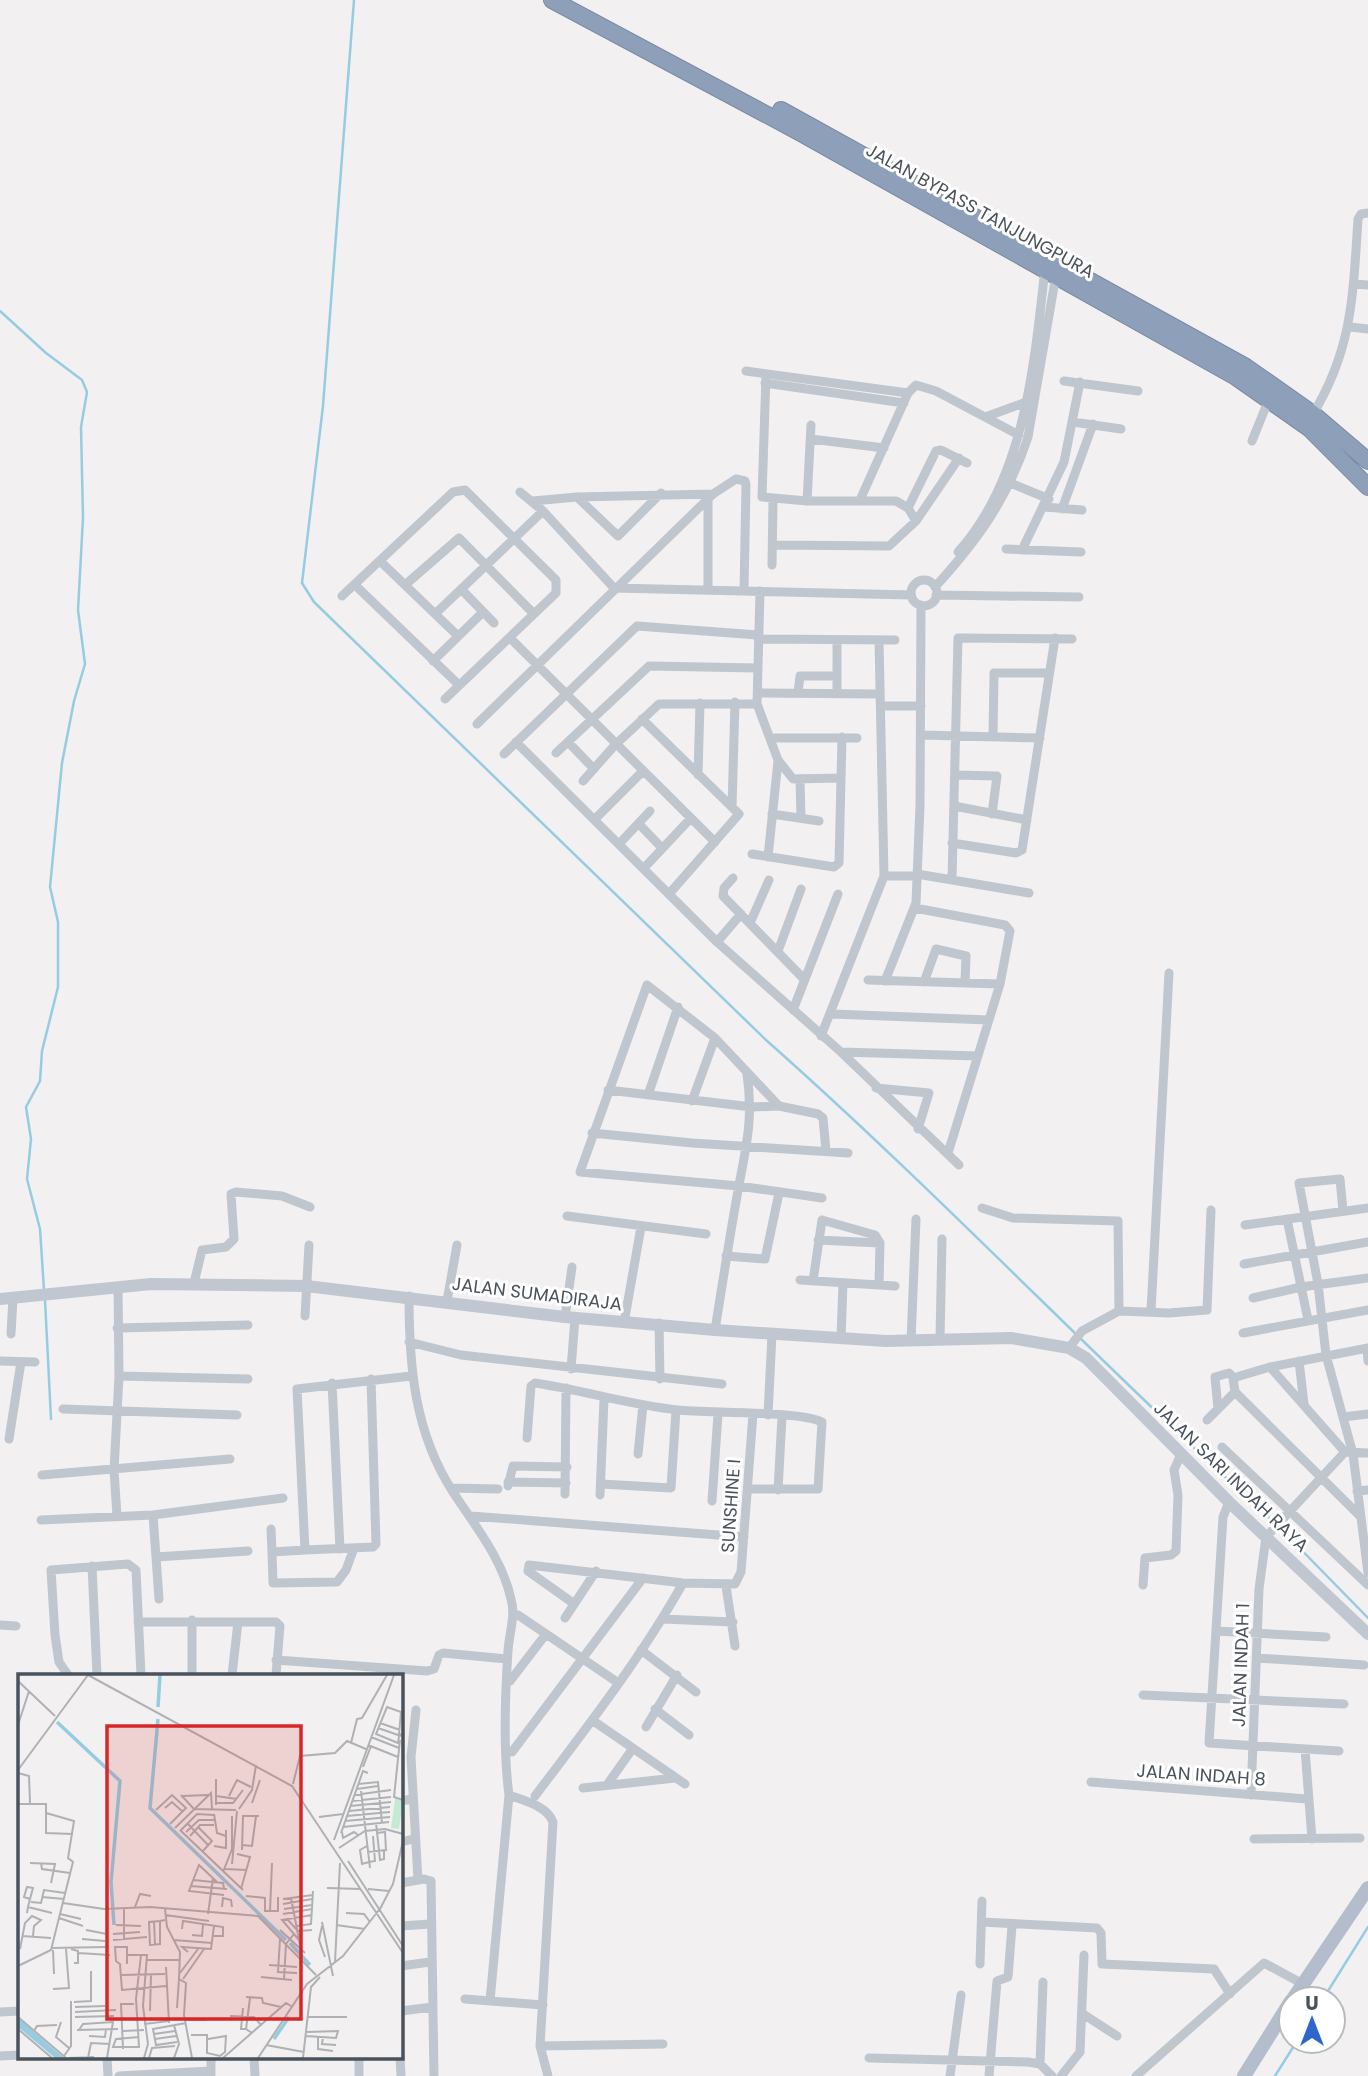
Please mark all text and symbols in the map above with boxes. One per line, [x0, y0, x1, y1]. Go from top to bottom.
street label: JALAN BYPASS TANJUNGPURA [862, 137, 1099, 284]
street label: JALAN SUMADIRAJA [451, 1271, 624, 1316]
street label: JALAN SARI INDAH RAYA [1148, 1396, 1314, 1557]
street label: SUNSHINE I [715, 1458, 746, 1554]
street label: JALAN INDAH 1 [1226, 1603, 1255, 1727]
inset map [18, 1674, 402, 2058]
street label: JALAN INDAH 8 [1136, 1758, 1267, 1791]
north arrow [1277, 1985, 1347, 2055]
text: U [1305, 1990, 1319, 2017]

